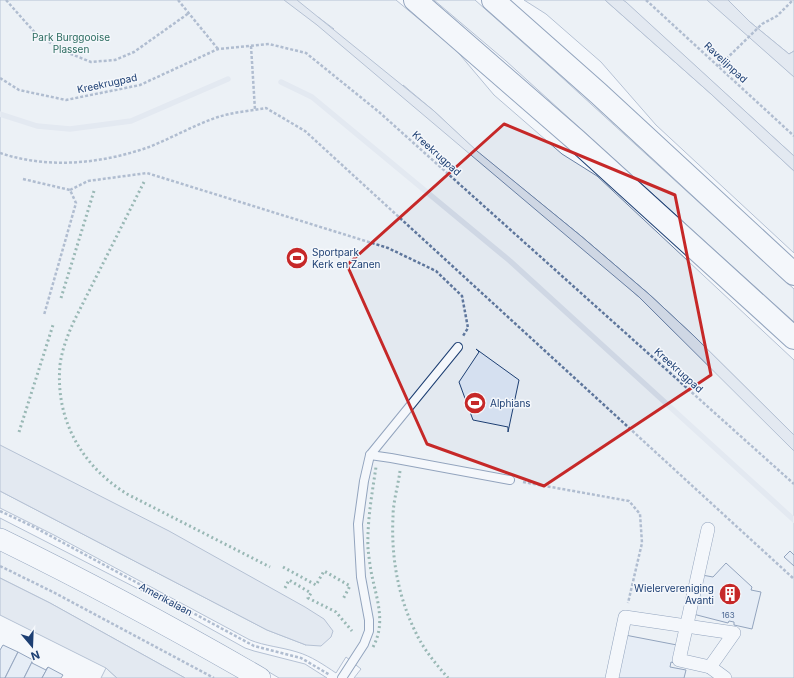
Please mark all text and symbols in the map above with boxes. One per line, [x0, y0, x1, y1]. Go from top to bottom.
park label: Park Burggooise Plassen [32, 31, 110, 55]
street label: Ravelijnpad [702, 39, 750, 85]
street label: Kreekrugpad [76, 71, 138, 95]
street label: Kreekrugpad [410, 128, 464, 178]
sports icon: Sportpark Kerk en Zanen [284, 245, 310, 271]
place label: Sportpark Kerk en Zanen [312, 246, 381, 270]
street label: Kreekrugpad [652, 345, 706, 395]
sports icon: Alphians [462, 390, 488, 416]
place label: Alphians [490, 397, 531, 409]
street label: Amerikalaan [137, 580, 195, 618]
building icon: Wielervereniging Avanti [717, 581, 743, 607]
place label: Wielervereniging Avanti [634, 582, 714, 606]
house number: 163 [721, 610, 735, 620]
north arrow [12, 626, 52, 666]
text: N [29, 647, 42, 663]

